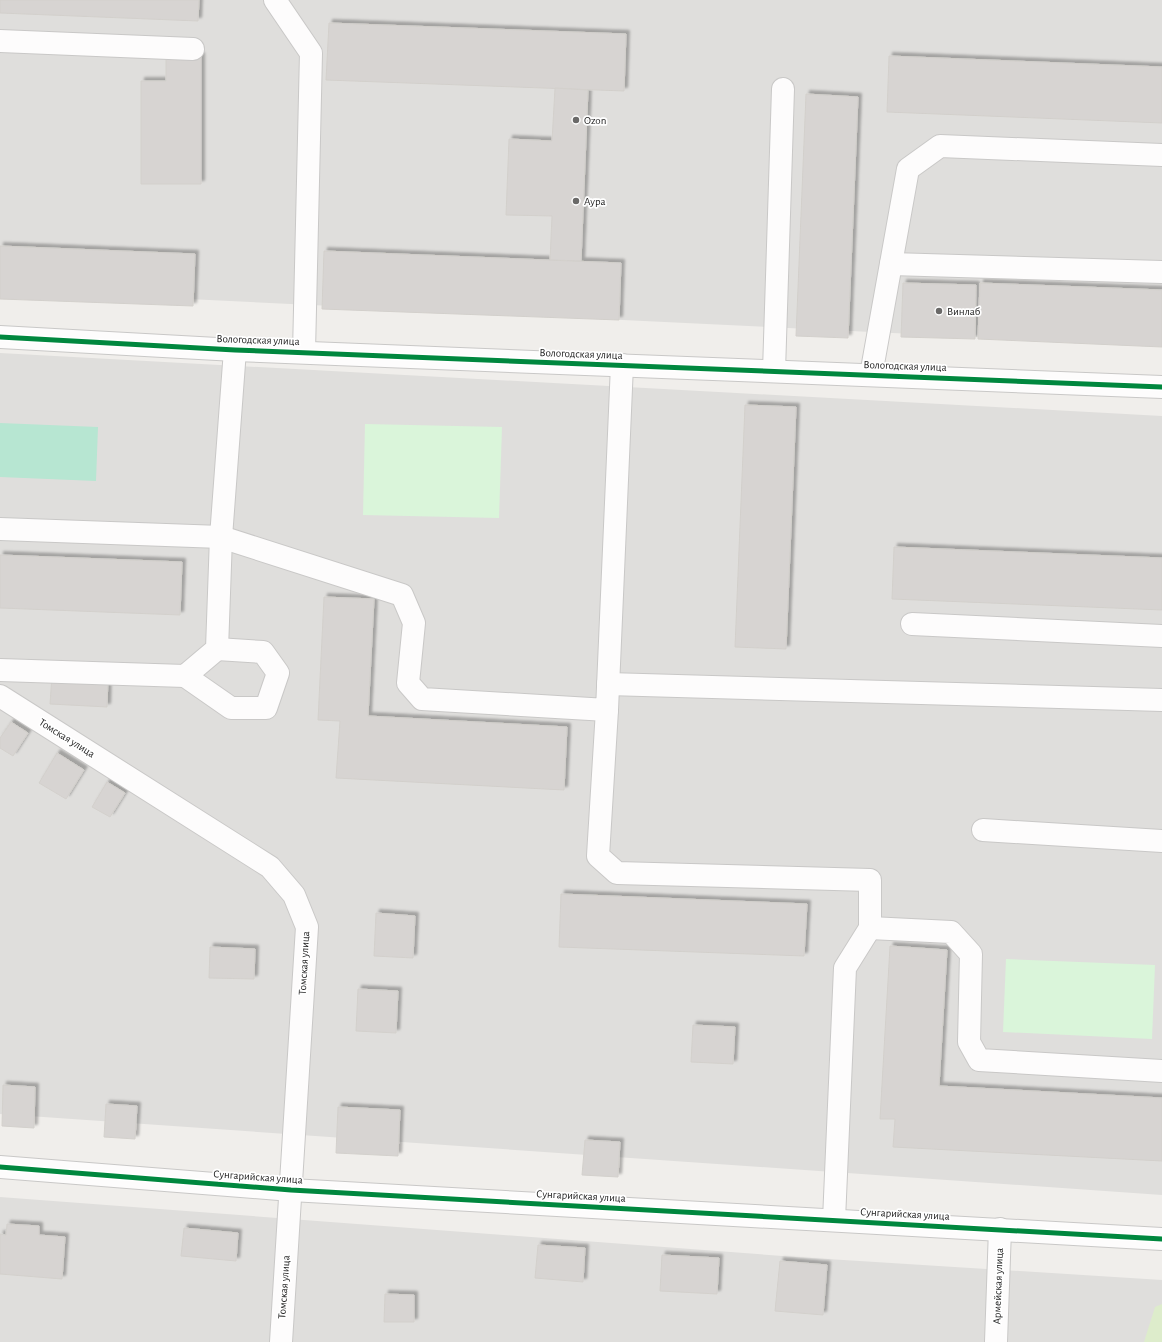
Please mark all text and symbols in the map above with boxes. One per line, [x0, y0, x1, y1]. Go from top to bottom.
marker: Ozon [571, 115, 581, 125]
place label: Ozon [584, 115, 606, 126]
marker: Аура [571, 196, 581, 206]
place label: Аура [584, 196, 606, 207]
marker: Винлаб [934, 306, 944, 316]
place label: Винлаб [947, 306, 981, 317]
street label: Вологодская улица [216, 333, 300, 347]
street label: Вологодская улица [539, 347, 623, 361]
street label: Вологодская улица [863, 359, 947, 373]
street label: Томская улица [37, 716, 97, 760]
street label: Томская улица [297, 931, 311, 995]
street label: Сунгарийская улица [213, 1168, 303, 1186]
street label: Сунгарийская улица [536, 1188, 626, 1204]
street label: Сунгарийская улица [860, 1206, 950, 1222]
street label: Армейская улица [991, 1248, 1005, 1324]
street label: Томская улица [276, 1255, 292, 1319]

